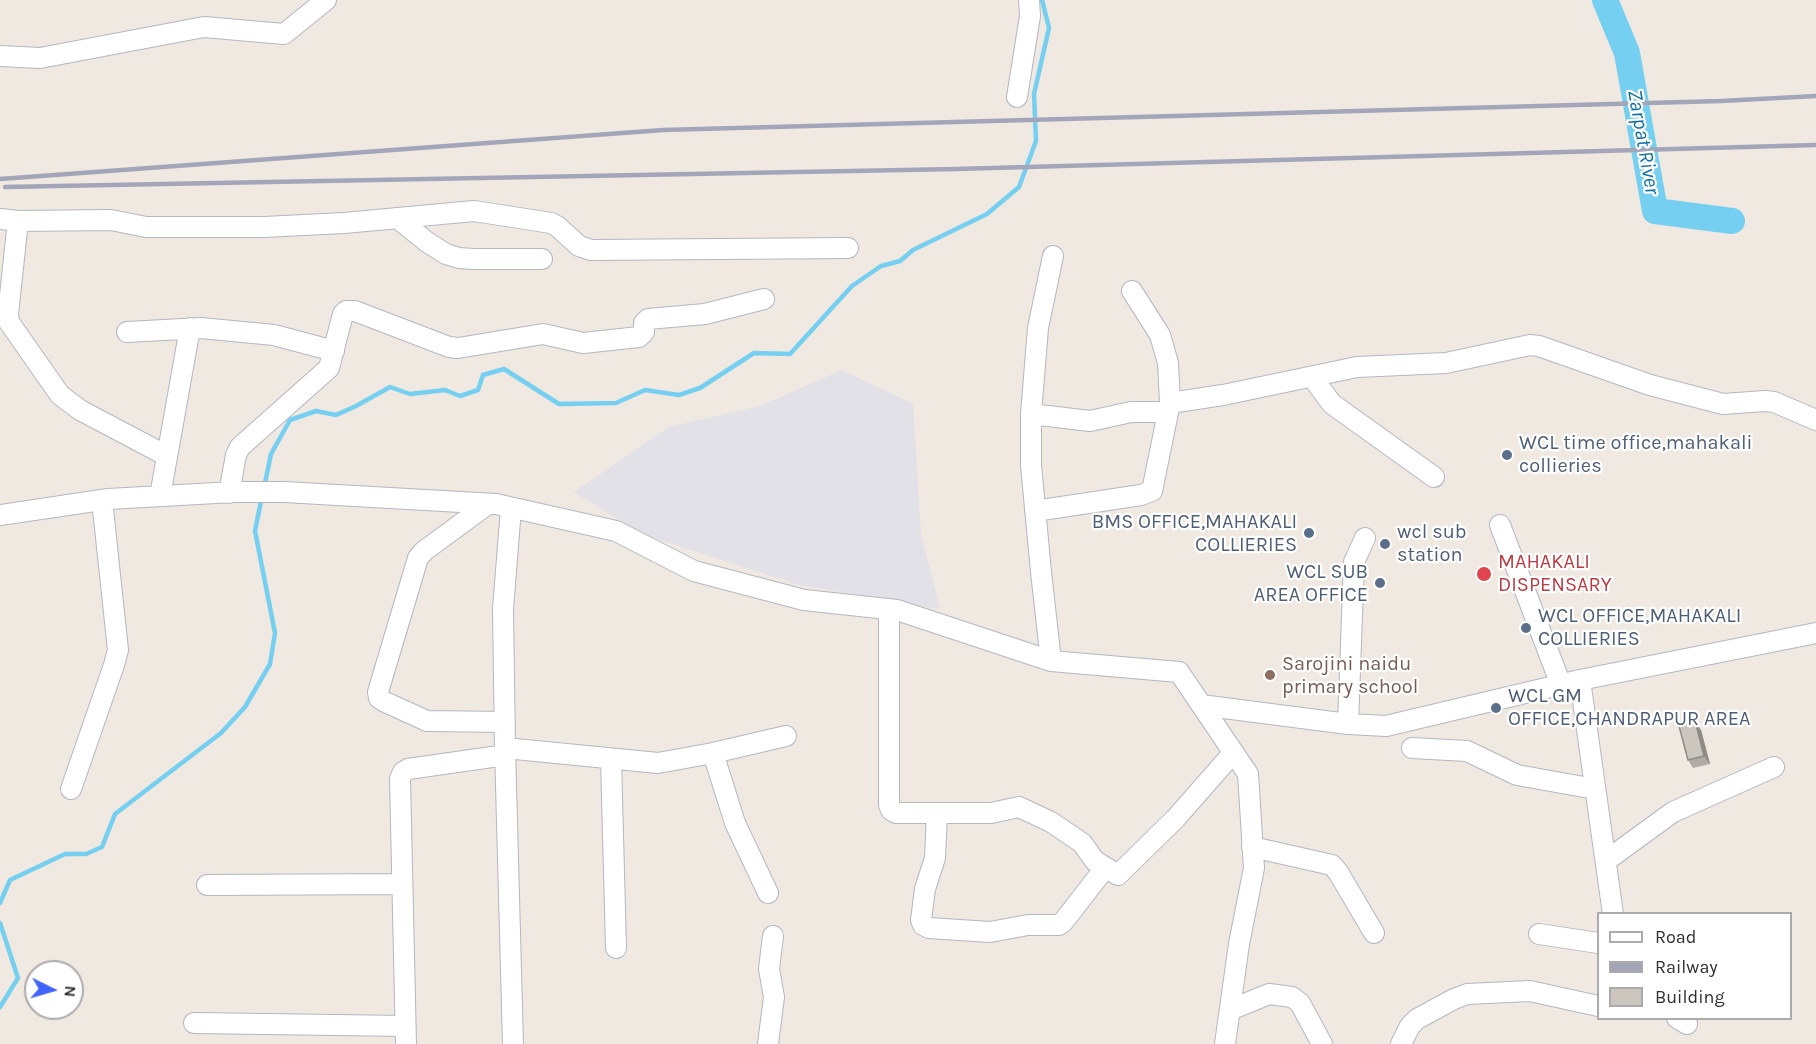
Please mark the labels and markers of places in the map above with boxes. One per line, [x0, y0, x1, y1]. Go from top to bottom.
place label: WCL time office,mahakali collieries [1519, 431, 1752, 478]
marker: WCL time office,mahakali collieries [1500, 448, 1514, 462]
place label: BMS OFFICE,MAHAKALI COLLIERIES [1092, 510, 1297, 557]
place label: wcl sub station [1397, 520, 1467, 567]
marker: BMS OFFICE,MAHAKALI COLLIERIES [1302, 526, 1316, 540]
marker: wcl sub station [1378, 537, 1392, 551]
place label: MAHAKALI DISPENSARY [1498, 550, 1612, 597]
place label: WCL SUB AREA OFFICE [1254, 560, 1368, 607]
marker: MAHAKALI DISPENSARY [1475, 565, 1493, 583]
marker: WCL SUB AREA OFFICE [1373, 576, 1387, 590]
place label: WCL OFFICE,MAHAKALI COLLIERIES [1538, 604, 1741, 651]
marker: WCL OFFICE,MAHAKALI COLLIERIES [1519, 621, 1533, 635]
place label: Sarojini naidu primary school [1282, 652, 1418, 699]
marker: Sarojini naidu primary school [1263, 668, 1277, 682]
place label: WCL GM OFFICE,CHANDRAPUR AREA [1508, 684, 1750, 731]
marker: WCL GM OFFICE,CHANDRAPUR AREA [1489, 701, 1503, 715]

